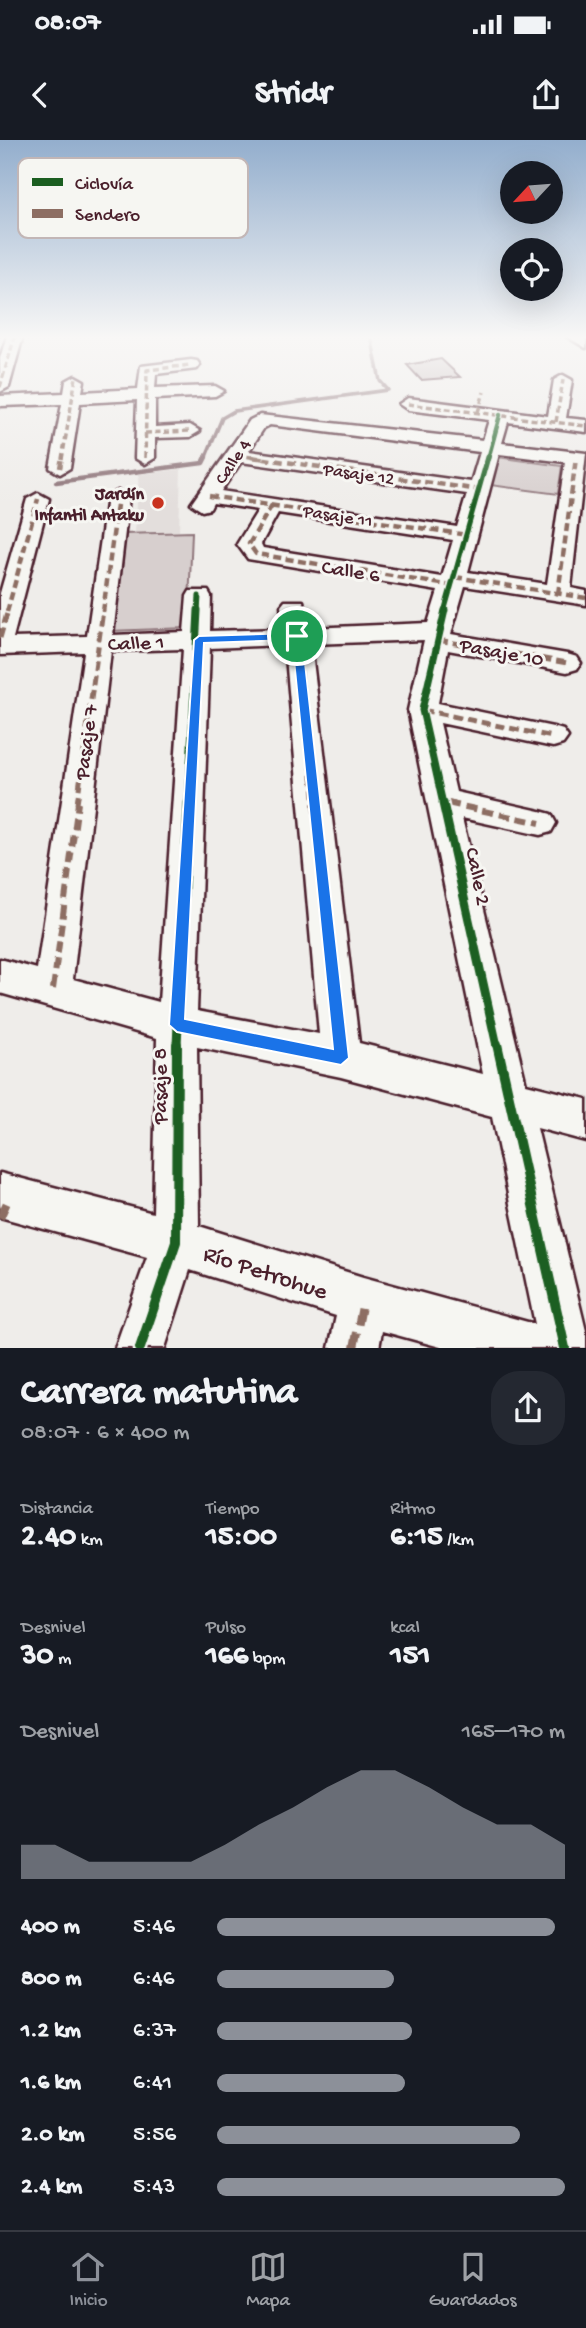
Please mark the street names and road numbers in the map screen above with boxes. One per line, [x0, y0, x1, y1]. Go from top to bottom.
street label: Calle 4 [211, 436, 257, 489]
street label: Pasaje 12 [321, 460, 396, 491]
street label: Pasaje 11 [300, 501, 374, 533]
street label: Calle 6 [319, 557, 382, 590]
street label: Calle 1 [107, 632, 165, 659]
street label: Pasaje 10 [456, 635, 545, 674]
street label: Pasaje 7 [71, 702, 106, 782]
street label: Calle 2 [457, 846, 494, 908]
street label: Pasaje 8 [150, 1048, 175, 1125]
street label: Río Petrohue [199, 1241, 331, 1308]

